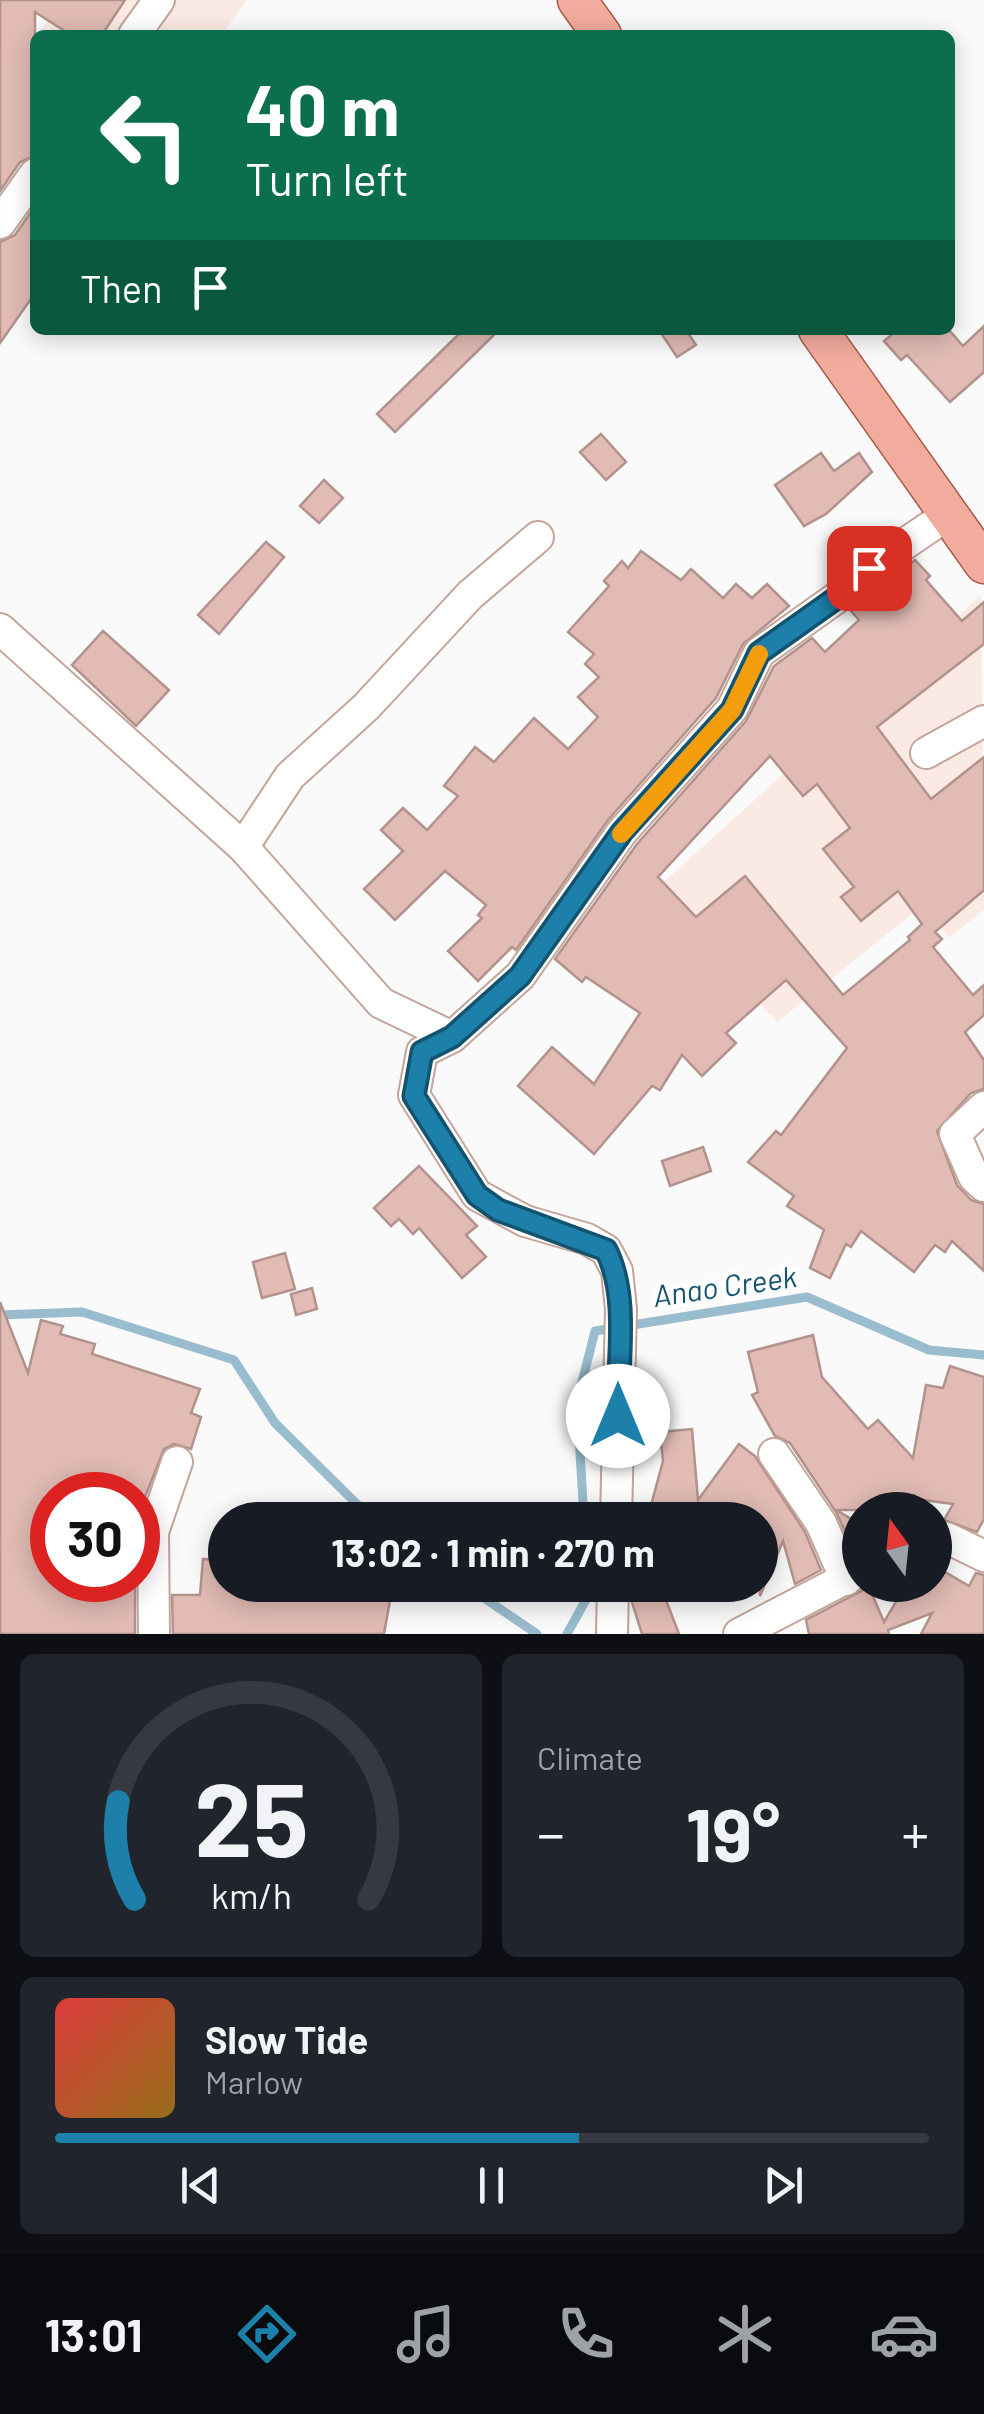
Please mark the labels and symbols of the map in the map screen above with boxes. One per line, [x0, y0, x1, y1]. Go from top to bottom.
pin [827, 526, 912, 611]
water label: Anao Creek [651, 1257, 799, 1313]
position arrow [566, 1364, 670, 1468]
speed limit sign: 30 [30, 1472, 160, 1602]
north arrow [842, 1492, 952, 1602]

